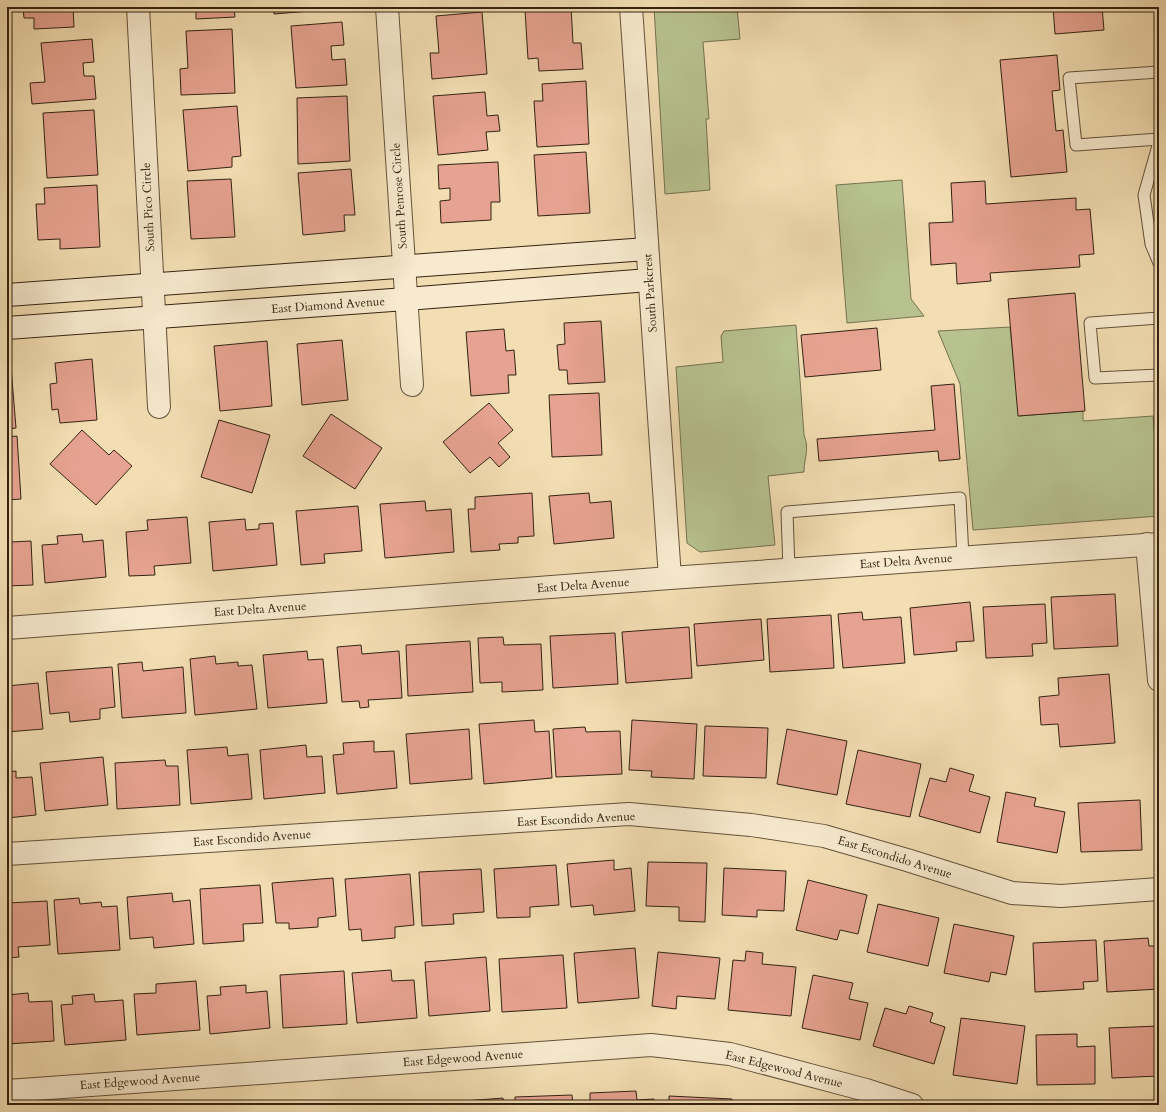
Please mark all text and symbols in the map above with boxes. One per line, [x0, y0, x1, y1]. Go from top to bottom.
street label: South Penrose Circle [387, 142, 411, 250]
street label: South Pico Circle [138, 162, 158, 252]
street label: South Parkcrest [639, 253, 661, 333]
street label: East Diamond Avenue [271, 293, 385, 317]
street label: East Delta Avenue [859, 550, 953, 572]
street label: East Delta Avenue [536, 574, 630, 596]
street label: East Delta Avenue [213, 598, 307, 620]
street label: East Escondido Avenue [516, 808, 636, 830]
street label: East Escondido Avenue [192, 826, 312, 850]
street label: East Escondido Avenue [836, 832, 954, 882]
street label: East Edgewood Avenue [402, 1046, 524, 1070]
street label: East Edgewood Avenue [724, 1047, 844, 1091]
street label: East Edgewood Avenue [79, 1069, 201, 1093]

